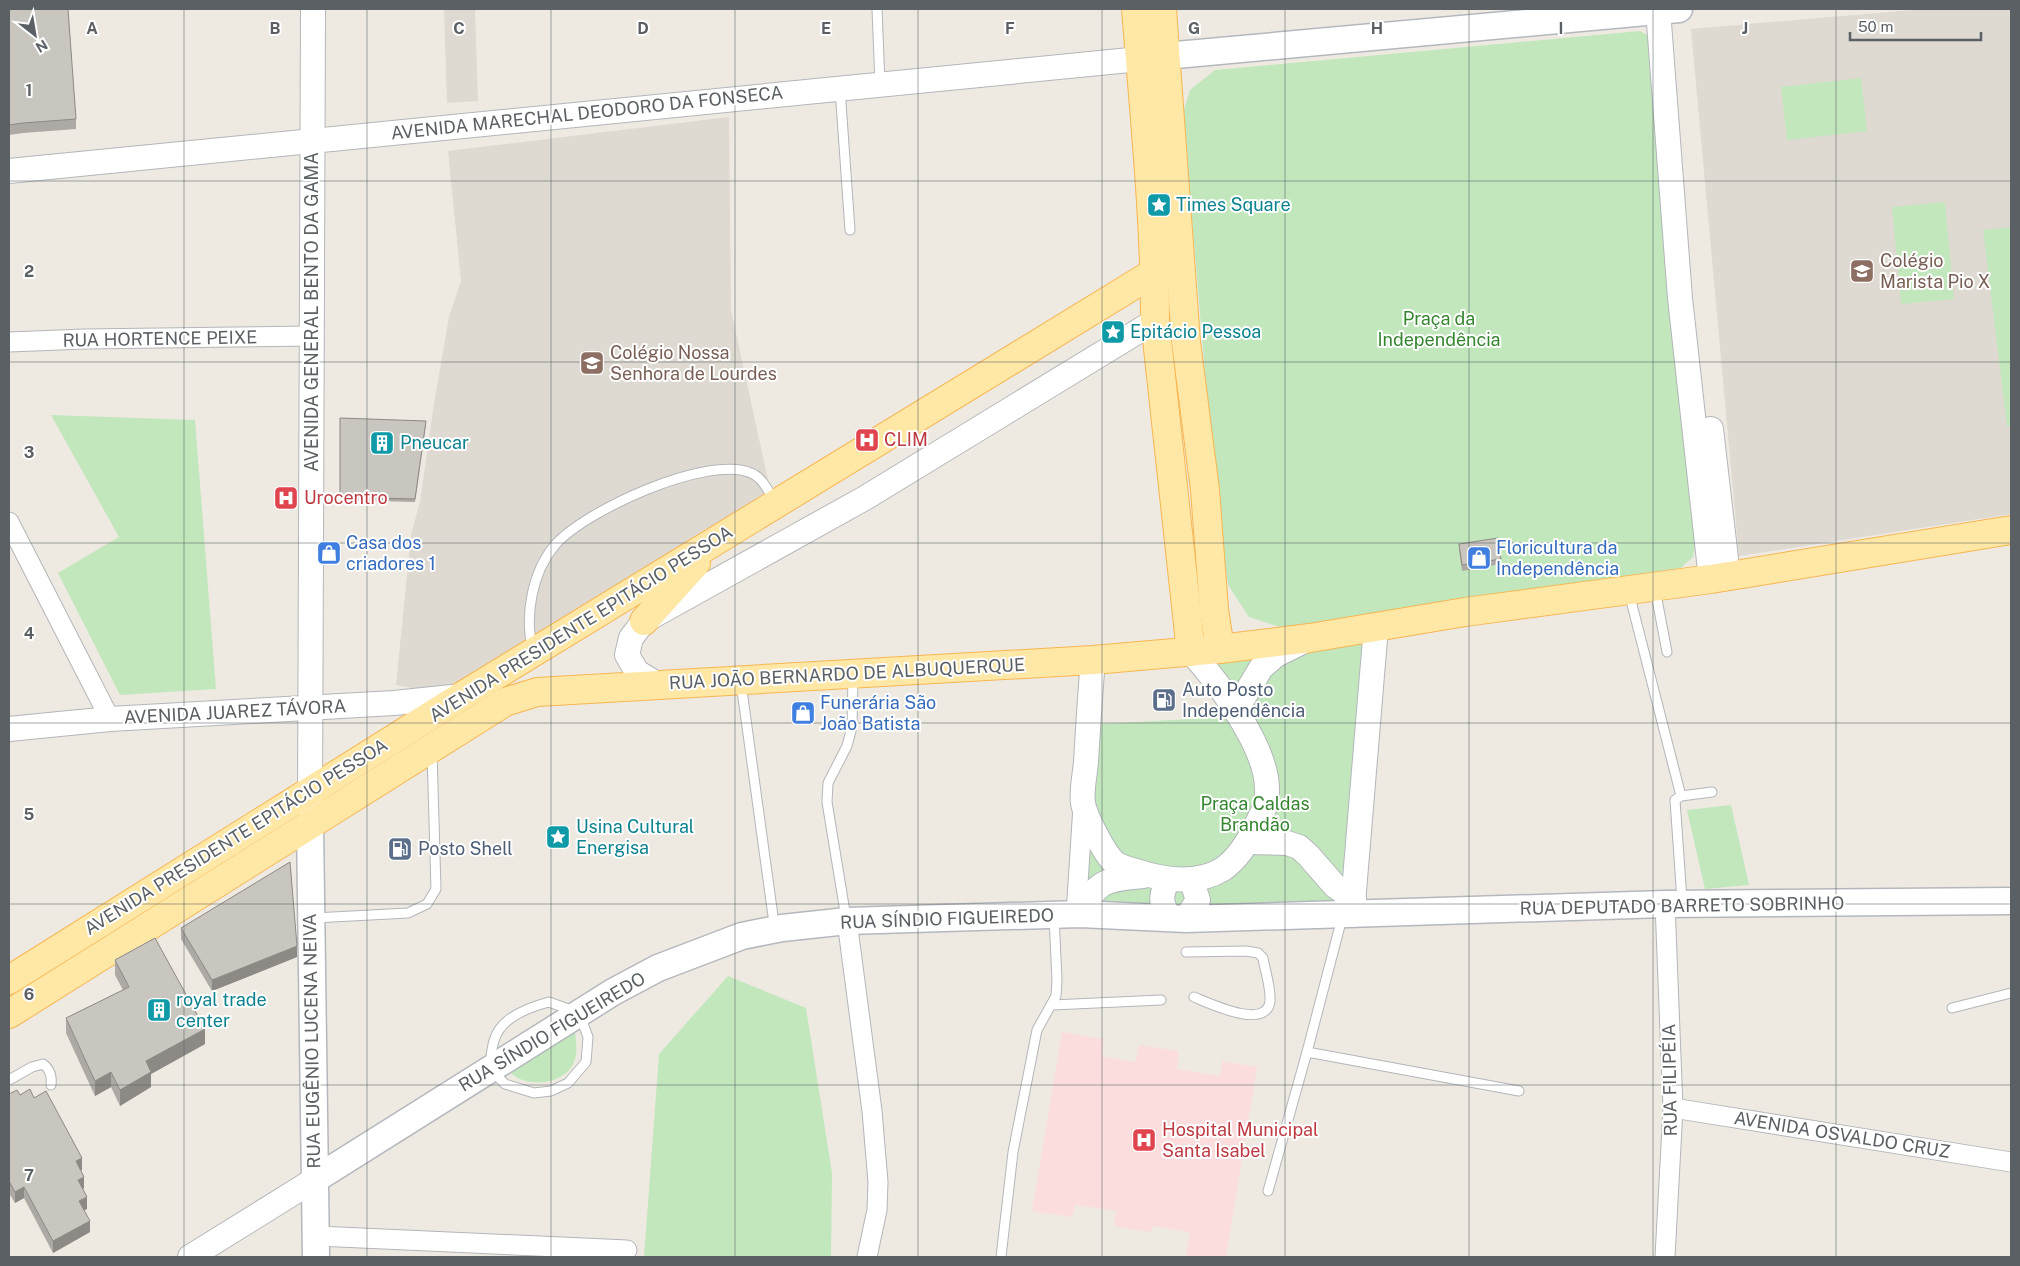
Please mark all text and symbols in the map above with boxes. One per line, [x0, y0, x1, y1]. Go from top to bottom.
north arrow [10, 10, 60, 60]
scale bar [1850, 10, 1981, 42]
text: 50 m [1858, 18, 1893, 35]
text: A [86, 19, 98, 38]
text: B [270, 19, 281, 38]
text: C [453, 19, 465, 38]
text: D [637, 19, 649, 38]
text: E [821, 19, 831, 38]
text: F [1005, 19, 1015, 38]
text: G [1188, 19, 1200, 38]
text: H [1371, 19, 1383, 38]
text: I [1559, 19, 1563, 38]
text: J [1742, 19, 1748, 38]
text: N [33, 36, 51, 56]
text: 1 [26, 81, 32, 100]
street label: AVENIDA MARECHAL DEODORO DA FONSECA [390, 81, 784, 144]
street label: AVENIDA GENERAL BENTO DA GAMA [301, 152, 322, 472]
place icon: Times Square [1146, 192, 1172, 218]
place label: Times Square [1176, 194, 1291, 215]
place label: Colégio Marista Pio X [1880, 250, 1990, 292]
school or university icon: Colégio Marista Pio X [1849, 258, 1875, 284]
text: 2 [24, 262, 34, 281]
park label: Praça da Independência [1377, 308, 1501, 350]
place icon: Epitácio Pessoa [1100, 319, 1126, 345]
place label: Epitácio Pessoa [1130, 321, 1261, 342]
street label: RUA HORTENCE PEIXE [62, 326, 258, 351]
place label: Colégio Nossa Senhora de Lourdes [610, 342, 777, 384]
school or university icon: Colégio Nossa Senhora de Lourdes [579, 350, 605, 376]
hospital icon: CLIM [854, 427, 880, 453]
place label: CLIM [884, 429, 928, 450]
building icon: Pneucar [369, 430, 395, 456]
place label: Pneucar [400, 432, 469, 453]
text: 3 [24, 443, 34, 462]
hospital icon: Urocentro [273, 485, 299, 511]
place label: Urocentro [304, 487, 388, 508]
street label: AVENIDA PRESIDENTE EPITÁCIO PESSOA [425, 520, 736, 726]
place label: Casa dos criadores 1 [346, 532, 436, 574]
place label: Floricultura da Independência [1496, 537, 1619, 579]
shop icon: Casa dos criadores 1 [316, 540, 342, 566]
shop icon: Floricultura da Independência [1466, 545, 1492, 571]
text: 4 [24, 624, 35, 643]
street label: RUA JOÃO BERNARDO DE ALBUQUERQUE [668, 653, 1026, 693]
place label: Auto Posto Independência [1182, 679, 1305, 721]
fuel station icon: Auto Posto Independência [1151, 687, 1177, 713]
place label: Funerária São João Batista [820, 692, 936, 734]
street label: AVENIDA JUAREZ TÁVORA [123, 694, 347, 728]
shop icon: Funerária São João Batista [790, 700, 816, 726]
street label: AVENIDA PRESIDENTE EPITÁCIO PESSOA [80, 733, 391, 939]
park label: Praça Caldas Brandão [1200, 793, 1310, 835]
text: 5 [24, 805, 35, 824]
place label: Usina Cultural Energisa [576, 816, 694, 858]
place icon: Usina Cultural Energisa [545, 824, 571, 850]
fuel station icon: Posto Shell [387, 836, 413, 862]
place label: Posto Shell [418, 838, 513, 859]
street label: RUA DEPUTADO BARRETO SOBRINHO [1520, 892, 1844, 919]
street label: RUA SÍNDIO FIGUEIREDO [840, 903, 1054, 933]
street label: RUA EUGÊNIO LUCENA NEIVA [299, 913, 324, 1169]
street label: RUA SÍNDIO FIGUEIREDO [454, 967, 649, 1096]
text: 6 [24, 985, 34, 1004]
place label: royal trade center [176, 989, 267, 1031]
building icon: royal trade center [146, 997, 172, 1023]
street label: RUA FILIPÉIA [1657, 1023, 1681, 1137]
street label: AVENIDA OSVALDO CRUZ [1733, 1107, 1952, 1162]
place label: Hospital Municipal Santa Isabel [1162, 1119, 1318, 1161]
hospital icon: Hospital Municipal Santa Isabel [1131, 1127, 1157, 1153]
text: 7 [24, 1166, 34, 1185]

